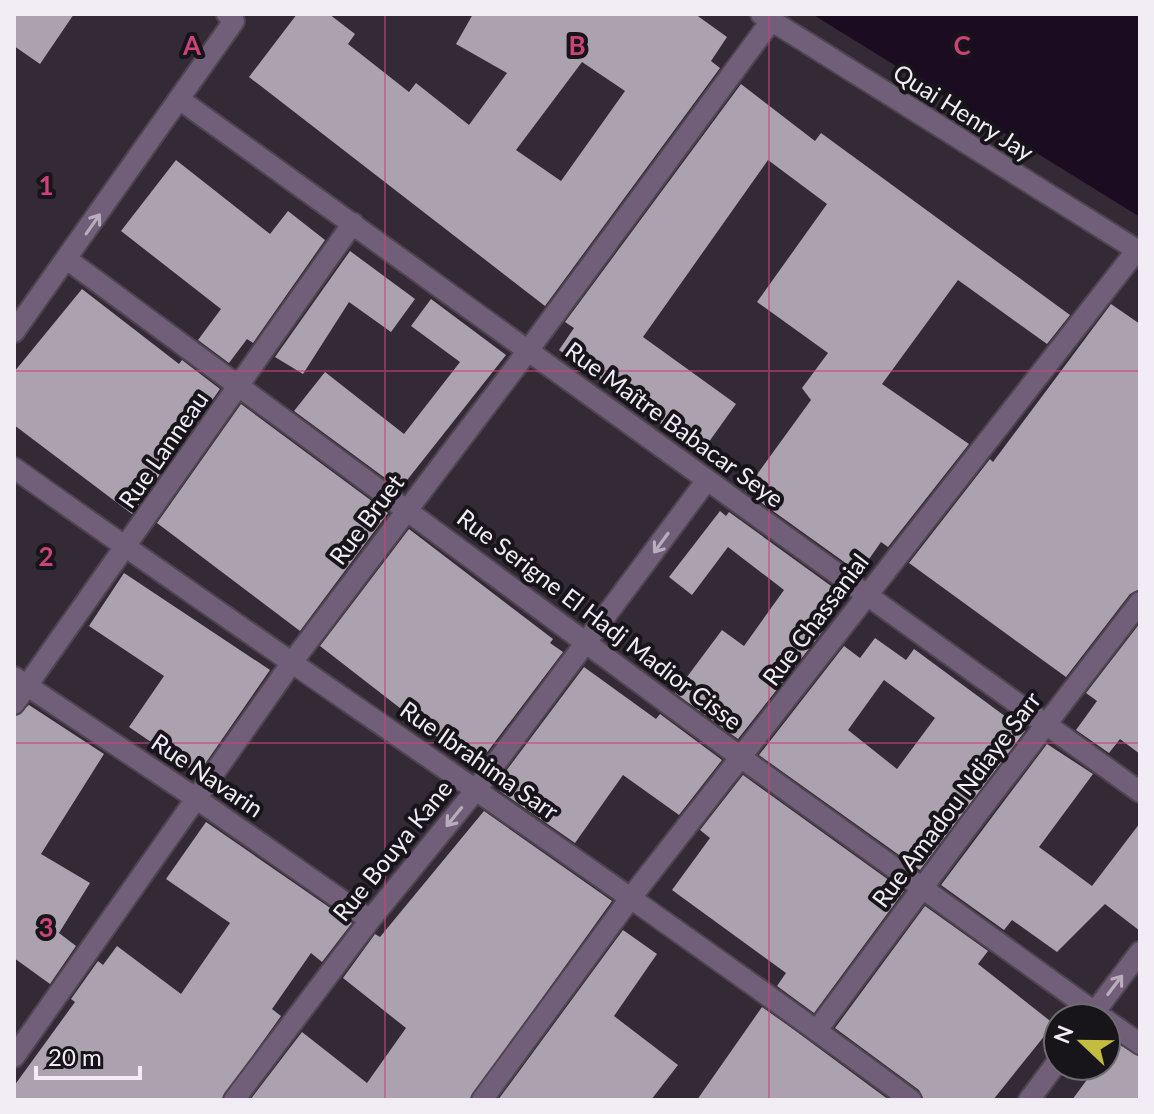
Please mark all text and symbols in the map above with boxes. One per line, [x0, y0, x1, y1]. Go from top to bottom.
text: A [182, 29, 202, 61]
text: B [568, 29, 586, 61]
text: C [953, 29, 971, 61]
street label: Quai Henry Jay [888, 57, 1040, 167]
text: 1 [38, 169, 54, 201]
one-way arrow [85, 214, 101, 236]
street label: Rue Maître Babacar Seye [560, 335, 790, 513]
street label: Rue Lanneau [112, 385, 214, 513]
street label: Rue Bruet [323, 468, 409, 570]
street label: Rue Serigne El Hadj Madior Cisse [452, 502, 748, 735]
one-way arrow [653, 531, 669, 553]
text: 2 [38, 540, 54, 572]
street label: Rue Chassanial [756, 547, 874, 691]
street label: Rue Amadou Ndiaye Sarr [865, 685, 1046, 913]
street label: Rue Ibrahima Sarr [395, 694, 565, 825]
street label: Rue Navarin [147, 727, 269, 823]
street label: Rue Bouya Kane [326, 774, 458, 926]
one-way arrow [445, 806, 463, 827]
text: 3 [38, 911, 54, 943]
one-way arrow [1106, 975, 1123, 996]
north arrow [1042, 1002, 1122, 1082]
text: N [1047, 1021, 1079, 1047]
scale bar [36, 1030, 140, 1080]
text: 20 m [48, 1042, 102, 1071]

